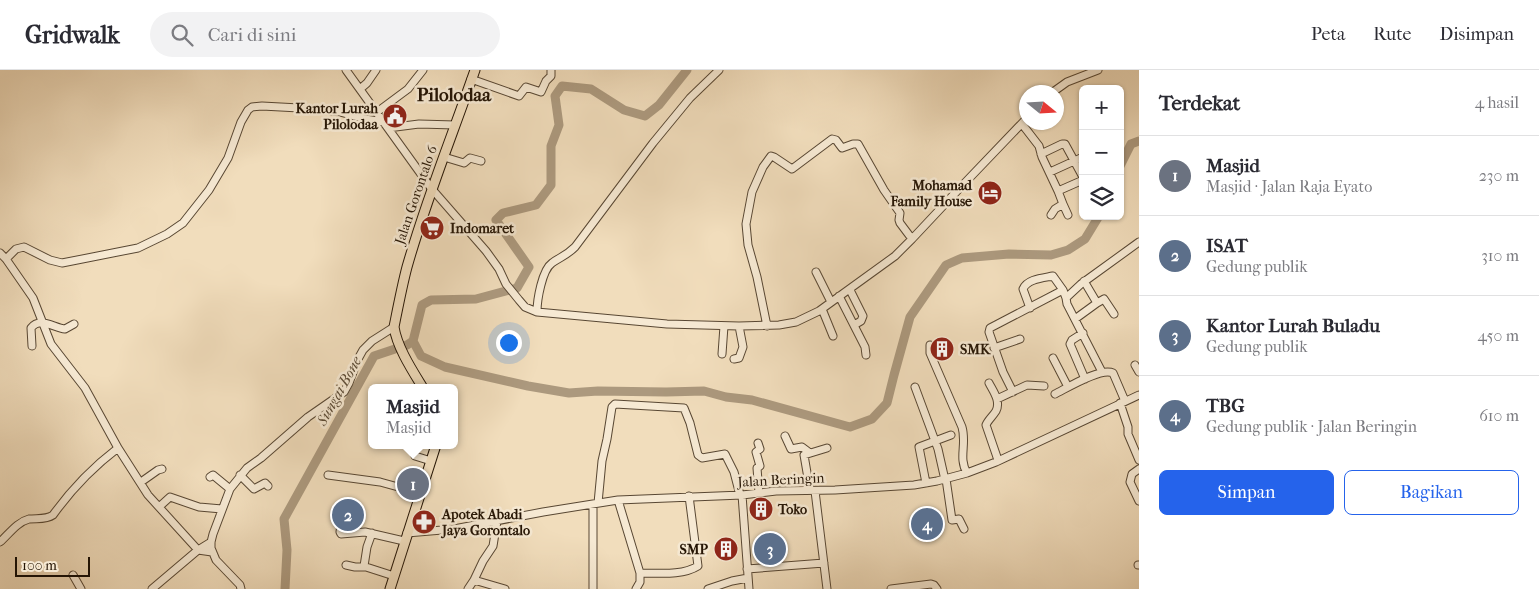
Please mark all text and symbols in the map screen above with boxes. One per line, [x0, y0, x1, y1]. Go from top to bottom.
search box [150, 12, 500, 57]
text: Gridwalk [25, 21, 120, 49]
icon: search [168, 21, 196, 49]
text: Cari di sini [208, 24, 296, 46]
text: Peta [1311, 24, 1345, 45]
text: Rute [1373, 24, 1411, 45]
text: Disimpan [1439, 24, 1514, 45]
district label: Pilolodaa [417, 84, 492, 106]
north arrow [1019, 85, 1064, 130]
map controls [1079, 85, 1124, 220]
button: + [1079, 85, 1124, 130]
text: Terdekat [1159, 91, 1240, 115]
text: 4 hasil [1475, 93, 1519, 112]
place label: Kantor Lurah Pilolodaa [296, 100, 379, 133]
public building icon: Kantor Lurah Pilolodaa [382, 103, 408, 129]
button: − [1079, 130, 1124, 175]
street label: Jalan Gorontalo 6 [391, 143, 441, 248]
text: Masjid [1206, 155, 1260, 177]
text: 1 [1172, 166, 1178, 185]
text: 230 m [1479, 166, 1519, 185]
button: layers [1079, 175, 1124, 220]
place label: Mohamad Family House [889, 177, 973, 210]
text: Masjid · Jalan Raja Eyato [1206, 177, 1372, 196]
hotel icon: Mohamad Family House [977, 180, 1003, 206]
supermarket icon: Indomaret [419, 215, 445, 241]
place label: Indomaret [450, 220, 515, 237]
text: ISAT [1206, 235, 1248, 257]
text: 2 [1171, 246, 1179, 265]
text: 310 m [1481, 246, 1519, 265]
text: Gedung publik [1206, 257, 1307, 276]
text: Kantor Lurah Buladu [1206, 315, 1380, 337]
text: 3 [1172, 326, 1178, 345]
text: 450 m [1478, 326, 1519, 345]
your location [496, 330, 522, 356]
building icon: SMK [929, 336, 955, 362]
text: Gedung publik [1206, 337, 1307, 356]
place label: SMK [960, 341, 991, 358]
water label: Sungai Bone [312, 353, 366, 429]
popup [368, 384, 458, 449]
text: TBG [1206, 395, 1245, 417]
text: Masjid [386, 396, 440, 418]
text: 4 [1170, 406, 1180, 425]
text: 610 m [1479, 406, 1519, 425]
text: Gedung publik · Jalan Beringin [1206, 417, 1417, 436]
text: Masjid [386, 418, 431, 437]
pin: 1 [397, 465, 429, 503]
street label: Jalan Beringin [736, 469, 825, 491]
button: Simpan [1159, 470, 1334, 515]
button: Bagikan [1344, 470, 1519, 515]
pin: 2 [332, 496, 364, 534]
building icon: Toko [748, 496, 774, 522]
place label: Toko [777, 501, 807, 518]
pin: 4 [911, 505, 943, 543]
place label: Apotek Abadi Jaya Gorontalo [440, 506, 530, 539]
pharmacy icon: Apotek Abadi Jaya Gorontalo [411, 509, 437, 535]
pin: 3 [754, 530, 786, 568]
building icon: SMP [713, 536, 739, 562]
place label: SMP [680, 541, 709, 558]
scale bar [15, 554, 90, 577]
text: 100 m [22, 557, 57, 574]

